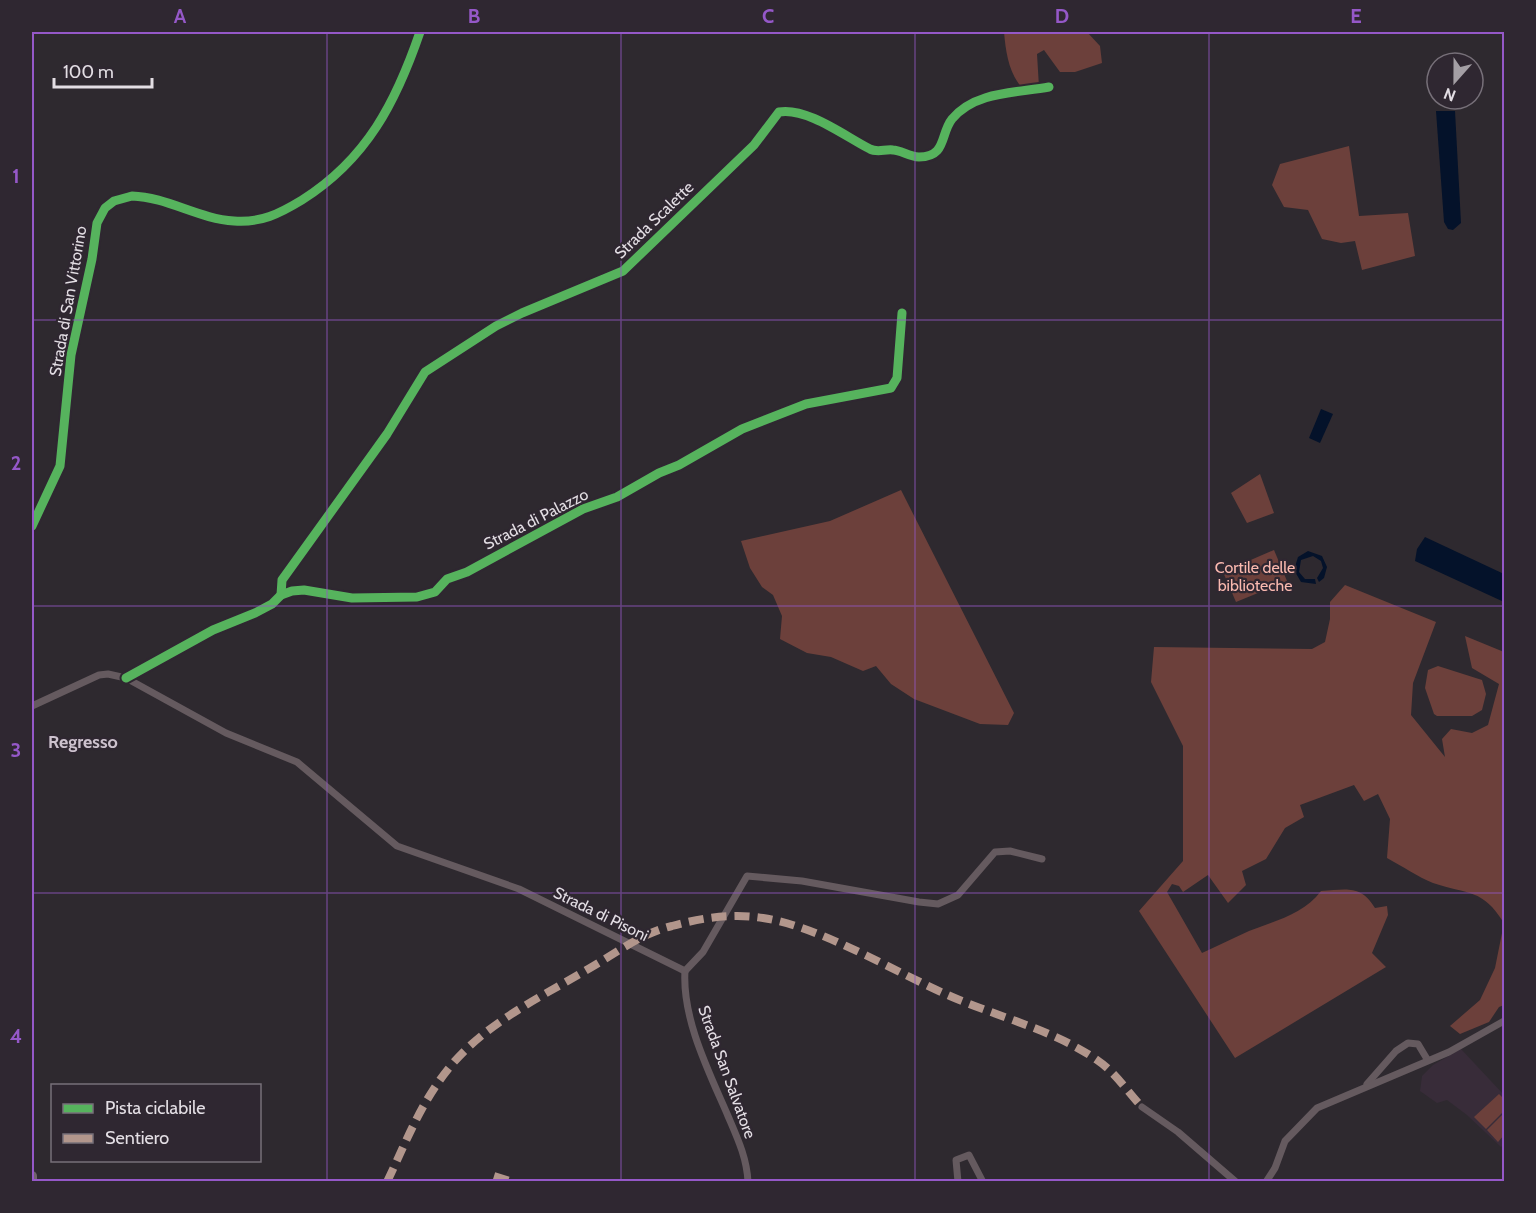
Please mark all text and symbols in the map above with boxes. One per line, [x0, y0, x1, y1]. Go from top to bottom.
text: A [174, 4, 187, 28]
text: B [468, 4, 480, 28]
text: C [762, 4, 774, 28]
text: D [1055, 4, 1069, 28]
text: E [1350, 4, 1362, 28]
scale bar [54, 51, 152, 89]
north arrow [1425, 51, 1485, 111]
text: 100 m [63, 61, 114, 83]
text: N [1441, 84, 1458, 105]
text: 1 [12, 164, 20, 188]
street label: Strada Scalette [611, 178, 697, 262]
street label: Strada di San Vittorino [45, 224, 91, 378]
text: 2 [11, 451, 21, 475]
street label: Strada di Palazzo [480, 484, 592, 554]
park label: Cortile delle biblioteche [1215, 558, 1295, 595]
district label: Regresso [48, 731, 118, 753]
text: 3 [11, 738, 21, 762]
street label: Strada di Pisoni [550, 883, 652, 945]
street label: Strada San Salvatore [694, 1003, 760, 1141]
text: 4 [10, 1024, 22, 1048]
legend [51, 1084, 261, 1162]
text: Pista ciclabile [105, 1097, 205, 1119]
text: Sentiero [105, 1127, 169, 1149]

